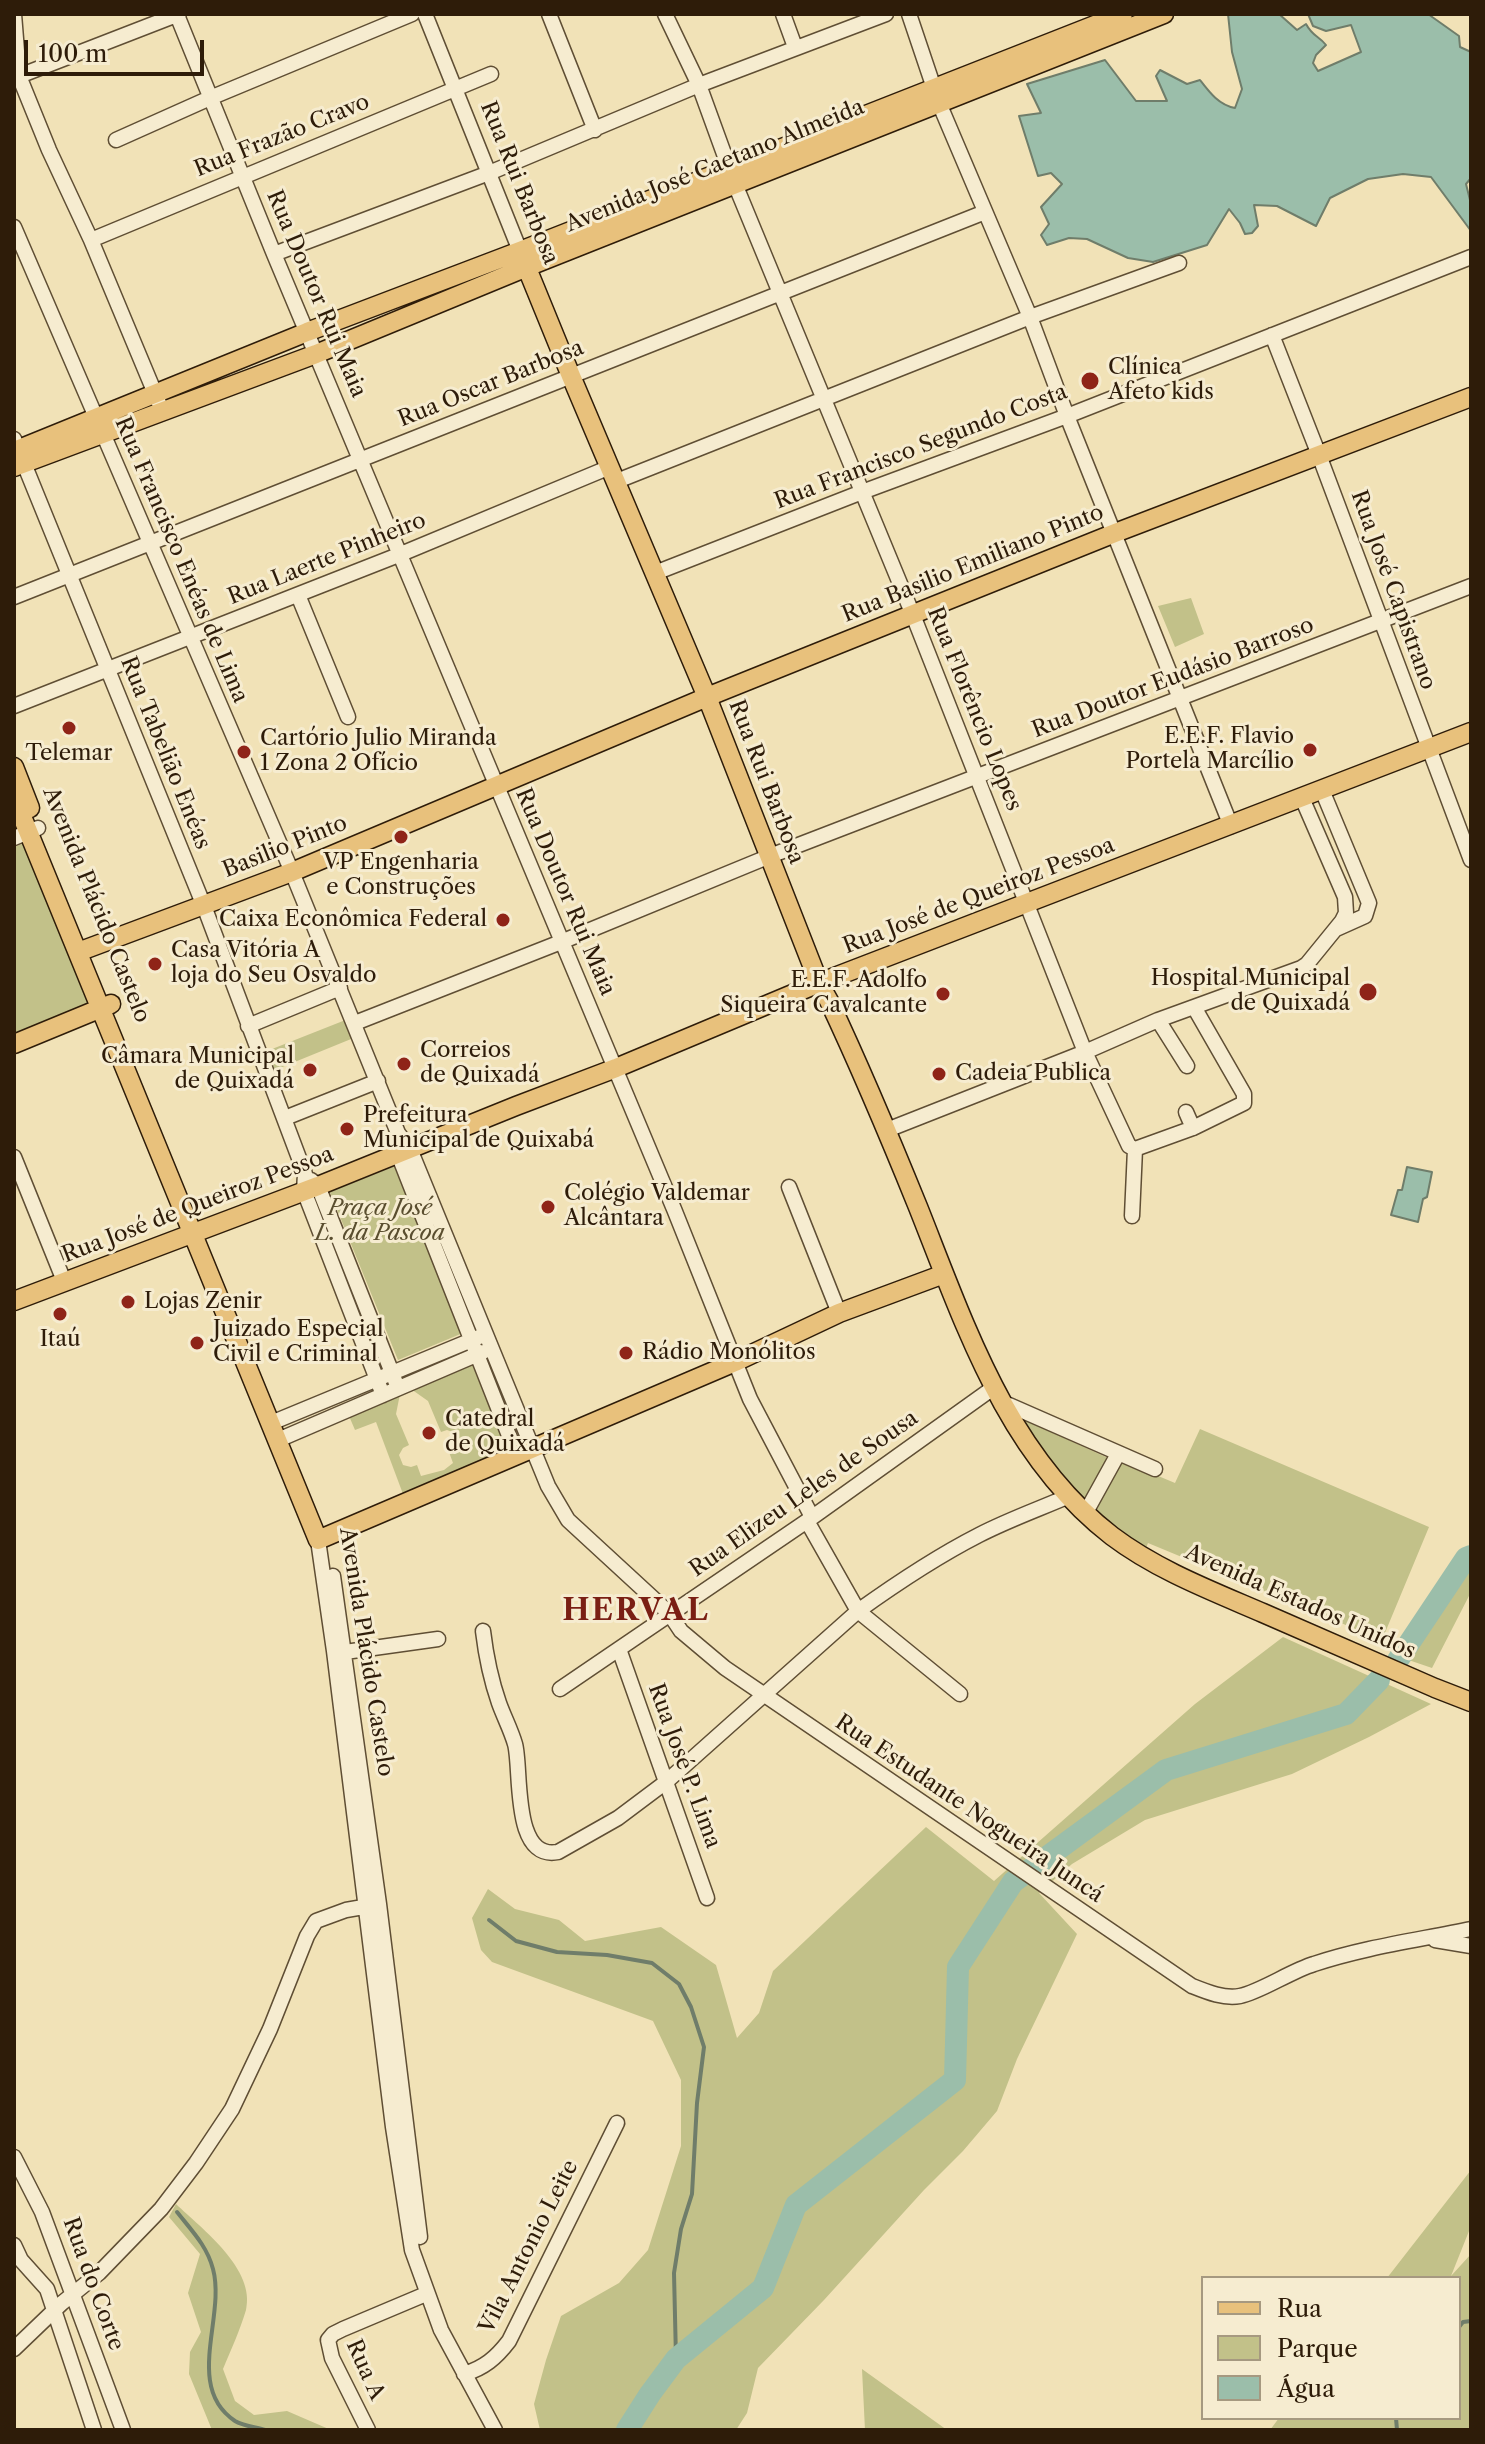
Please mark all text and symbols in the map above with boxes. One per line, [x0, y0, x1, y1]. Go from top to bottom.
scale bar [28, 24, 208, 74]
text: 100 m [38, 39, 107, 68]
street label: Rua Frazão Cravo [191, 89, 373, 183]
street label: Avenida José Caetano Almeida [562, 94, 868, 238]
street label: Rua Rui Barbosa [474, 98, 564, 268]
street label: Rua Doutor Rui Maia [260, 186, 372, 402]
street label: Rua Oscar Barbosa [395, 335, 587, 433]
place label: Clínica Afeto kids [1108, 355, 1214, 406]
marker: Clínica Afeto kids [1079, 370, 1101, 392]
street label: Rua Francisco Segundo Costa [771, 379, 1071, 515]
street label: Rua Francisco Enéas de Lima [109, 413, 253, 707]
street label: Rua José Capistrano [1345, 487, 1441, 693]
street label: Rua Basilio Emiliano Pinto [838, 499, 1108, 629]
street label: Rua Laerte Pinheiro [224, 507, 430, 611]
street label: Rua Florêncio Lopes [921, 603, 1027, 815]
street label: Rua Doutor Eudásio Barroso [1028, 612, 1318, 744]
street label: Rua Tabelião Enéas [114, 653, 216, 853]
street label: Rua Rui Barbosa [723, 696, 809, 868]
marker: Telemar [60, 719, 78, 737]
place label: E.E.F. Flavio Portela Marcílio [1126, 724, 1294, 776]
place label: Cartório Julio Miranda 1 Zona 2 Ofício [260, 726, 497, 778]
place label: Telemar [26, 741, 112, 767]
marker: E.E.F. Flavio Portela Marcílio [1301, 741, 1319, 759]
marker: Cartório Julio Miranda 1 Zona 2 Ofício [235, 743, 253, 761]
street label: Avenida Plácido Castelo [37, 783, 155, 1027]
street label: Rua Doutor Rui Maia [509, 784, 621, 1000]
street label: Basilio Pinto [219, 810, 351, 884]
marker: VP Engenharia e Construções [392, 828, 410, 846]
street label: Rua José de Queiroz Pessoa [840, 832, 1118, 960]
place label: VP Engenharia e Construções [323, 850, 479, 902]
place label: Caixa Econômica Federal [219, 907, 487, 933]
marker: Caixa Econômica Federal [494, 911, 512, 929]
place label: Casa Vitória A loja do Seu Osvaldo [171, 938, 376, 990]
marker: Casa Vitória A loja do Seu Osvaldo [146, 955, 164, 973]
place label: Hospital Municipal de Quixadá [1151, 966, 1350, 1018]
place label: E.E.F. Adolfo Siqueira Cavalcante [720, 968, 927, 1020]
marker: Hospital Municipal de Quixadá [1357, 981, 1379, 1003]
marker: E.E.F. Adolfo Siqueira Cavalcante [934, 985, 952, 1003]
place label: Correios de Quixadá [420, 1038, 540, 1090]
place label: Câmara Municipal de Quixadá [101, 1044, 294, 1096]
marker: Correios de Quixadá [395, 1055, 413, 1073]
marker: Câmara Municipal de Quixadá [301, 1061, 319, 1079]
place label: Cadeia Publica [955, 1061, 1111, 1087]
marker: Cadeia Publica [930, 1065, 948, 1083]
place label: Prefeitura Municipal de Quixabá [363, 1103, 594, 1154]
marker: Prefeitura Municipal de Quixabá [338, 1120, 356, 1138]
street label: Rua José de Queiroz Pessoa [59, 1141, 337, 1269]
place label: Colégio Valdemar Alcântara [564, 1181, 750, 1232]
park label: Praça José L. da Pascoa [315, 1196, 445, 1248]
marker: Colégio Valdemar Alcântara [539, 1198, 557, 1216]
place label: Lojas Zenir [144, 1289, 262, 1315]
marker: Lojas Zenir [119, 1293, 137, 1311]
marker: Itaú [51, 1305, 69, 1323]
place label: Juizado Especial Civil e Criminal [213, 1317, 384, 1368]
place label: Itaú [40, 1327, 80, 1353]
marker: Juizado Especial Civil e Criminal [188, 1334, 206, 1352]
place label: Rádio Monólitos [642, 1340, 816, 1366]
marker: Rádio Monólitos [617, 1344, 635, 1362]
street label: Rua Elizeu Leles de Sousa [685, 1405, 923, 1583]
place label: Catedral de Quixadá [445, 1407, 565, 1458]
marker: Catedral de Quixadá [420, 1424, 438, 1442]
street label: Avenida Plácido Castelo [333, 1526, 399, 1778]
street label: Avenida Estados Unidos [1181, 1539, 1419, 1665]
district label: HERVAL [562, 1593, 710, 1629]
street label: Rua José P. Lima [642, 1680, 726, 1852]
street label: Rua Estudante Nogueira Juncá [830, 1709, 1108, 1909]
street label: Vila Antonio Leite [474, 2156, 584, 2338]
street label: Rua do Corte [57, 2214, 129, 2354]
legend [1201, 2276, 1461, 2420]
text: Rua [1277, 2294, 1322, 2323]
text: Parque [1277, 2334, 1358, 2363]
street label: Rua A [340, 2336, 390, 2404]
text: Água [1277, 2374, 1335, 2403]

